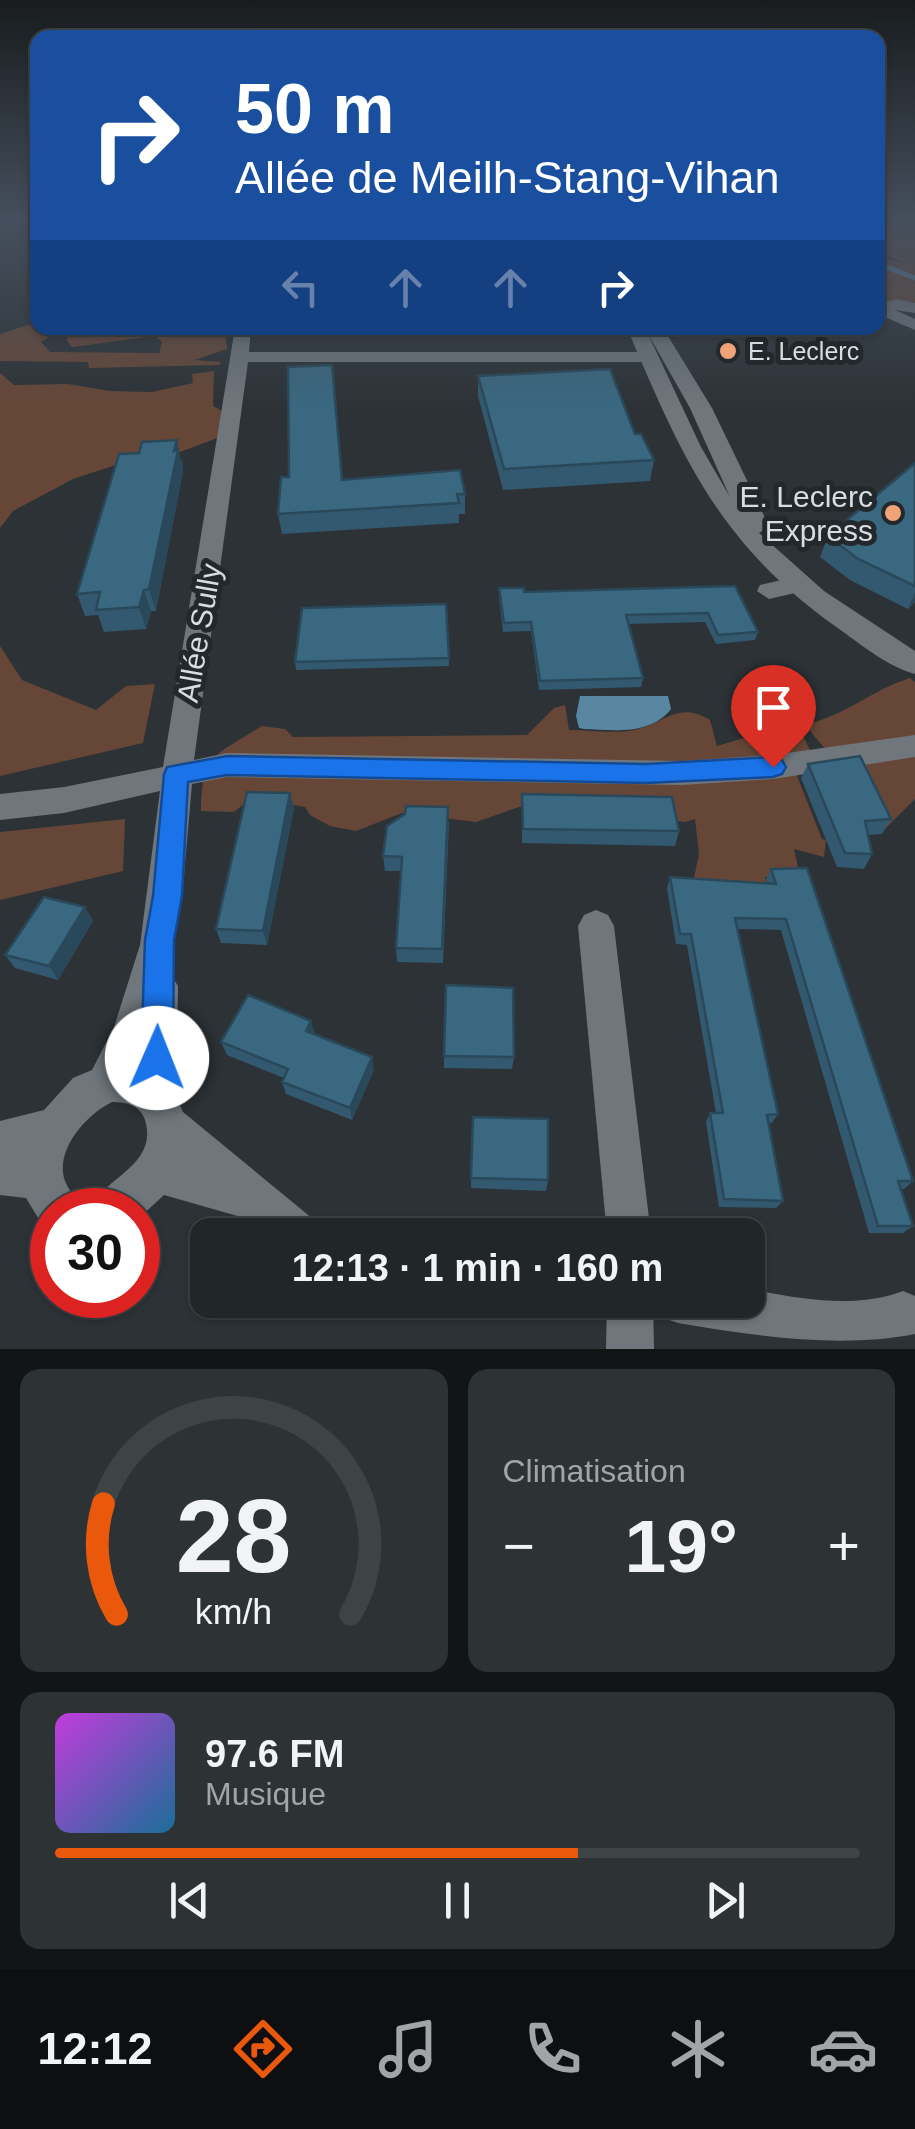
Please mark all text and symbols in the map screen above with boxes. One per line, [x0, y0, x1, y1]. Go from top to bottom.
icon: right [70, 70, 200, 200]
text: 50 m [235, 70, 395, 148]
text: Allée de Meilh-Stang-Vihan [235, 152, 780, 203]
icon: left [273, 260, 328, 315]
icon: ahead [378, 260, 433, 315]
icon: ahead [483, 260, 538, 315]
icon: right [588, 260, 643, 315]
place label: E. Leclerc [748, 337, 859, 365]
marker: E. Leclerc [717, 340, 739, 362]
place label: E. Leclerc Express [740, 480, 873, 547]
marker: E. Leclerc Express [882, 502, 904, 524]
street label: Allée Sully [171, 561, 227, 705]
pin [731, 665, 816, 768]
icon: arrive [746, 680, 801, 735]
position arrow [105, 1006, 209, 1110]
speed limit sign: 30 [30, 1188, 160, 1318]
text: 12:13 · 1 min · 160 m [292, 1247, 663, 1289]
text: Climatisation [503, 1453, 686, 1489]
text: 28 [176, 1478, 292, 1594]
text: 19° [625, 1504, 738, 1588]
text: − [503, 1515, 535, 1577]
text: + [828, 1515, 860, 1577]
text: km/h [195, 1592, 272, 1632]
text: 97.6 FM [205, 1733, 344, 1775]
text: Musique [205, 1776, 326, 1812]
icon: previous [162, 1873, 217, 1928]
icon: pause [430, 1873, 485, 1928]
icon: next [698, 1873, 753, 1928]
icon: directions [228, 2014, 298, 2084]
icon: music [373, 2014, 443, 2084]
icon: phone [518, 2014, 588, 2084]
icon: climate [663, 2014, 733, 2084]
icon: car [808, 2014, 878, 2084]
text: 12:12 [37, 2023, 153, 2074]

